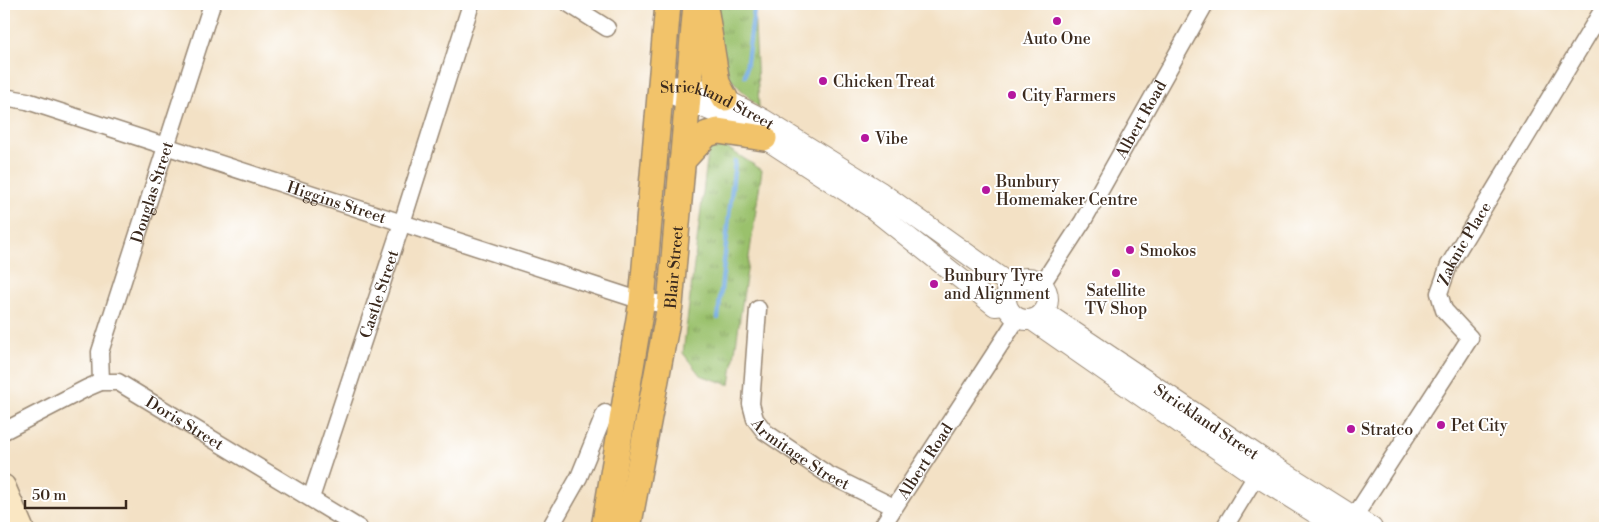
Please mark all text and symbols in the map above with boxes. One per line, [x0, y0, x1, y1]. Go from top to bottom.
marker: Auto One [1051, 15, 1063, 27]
place label: Auto One [1022, 29, 1091, 49]
place label: Chicken Treat [833, 72, 936, 92]
marker: Chicken Treat [817, 75, 829, 87]
street label: Strickland Street [660, 77, 778, 135]
street label: Albert Road [1111, 77, 1171, 163]
place label: City Farmers [1022, 86, 1116, 106]
marker: City Farmers [1006, 89, 1018, 101]
place label: Vibe [874, 129, 908, 149]
marker: Vibe [859, 132, 871, 144]
street label: Douglas Street [127, 139, 178, 246]
place label: Bunbury Homemaker Centre [995, 172, 1138, 210]
street label: Higgins Street [284, 177, 389, 228]
marker: Bunbury Homemaker Centre [980, 184, 992, 196]
street label: Zaknic Place [1434, 198, 1496, 288]
street label: Blair Street [661, 225, 688, 310]
place label: Smokos [1140, 241, 1196, 261]
marker: Smokos [1124, 244, 1136, 256]
street label: Castle Street [356, 247, 404, 341]
place label: Bunbury Tyre and Alignment [943, 266, 1050, 304]
marker: Satellite TV Shop [1110, 267, 1122, 279]
marker: Bunbury Tyre and Alignment [928, 278, 940, 290]
place label: Satellite TV Shop [1085, 281, 1147, 319]
street label: Strickland Street [1150, 380, 1263, 465]
street label: Doris Street [142, 392, 227, 455]
street label: Armitage Street [746, 414, 853, 495]
place label: Pet City [1451, 416, 1508, 436]
marker: Pet City [1435, 419, 1447, 431]
street label: Albert Road [893, 420, 957, 504]
place label: Stratco [1361, 420, 1413, 440]
marker: Stratco [1345, 423, 1357, 435]
scale bar [25, 477, 126, 509]
text: 50 m [32, 486, 66, 505]

